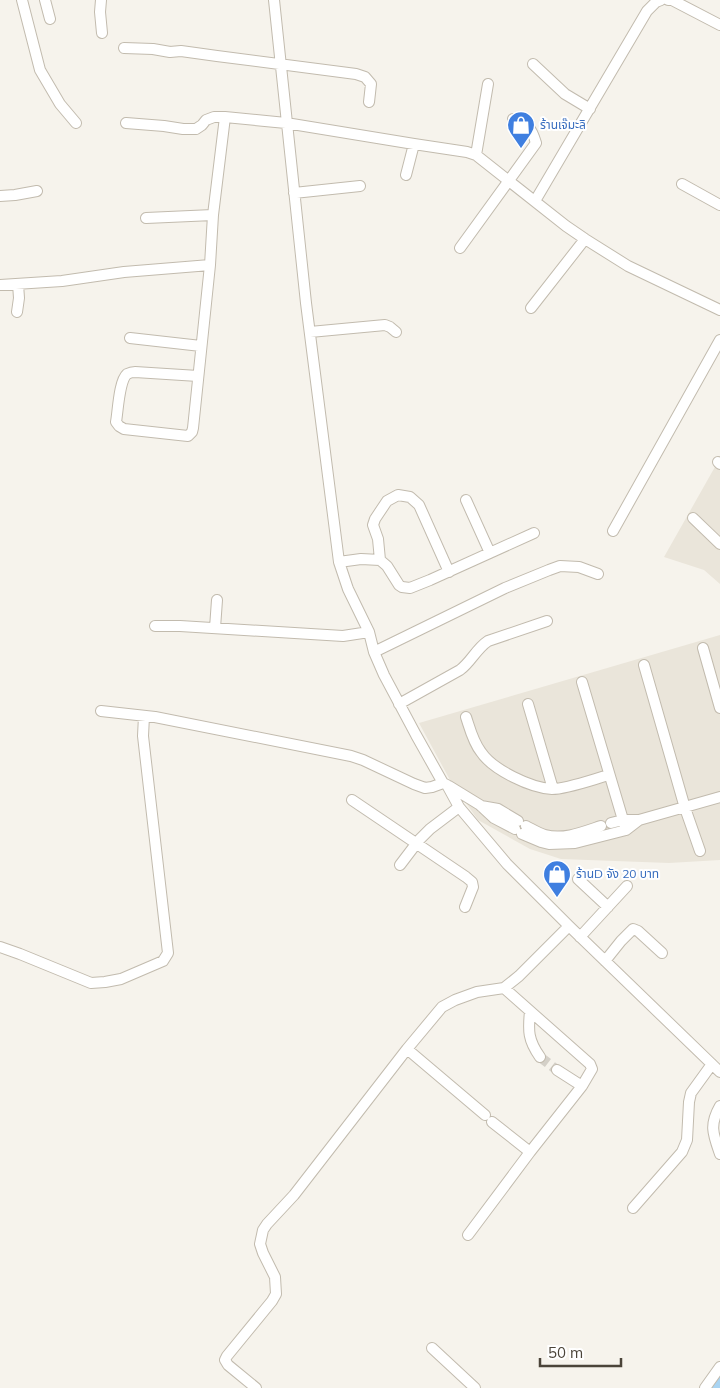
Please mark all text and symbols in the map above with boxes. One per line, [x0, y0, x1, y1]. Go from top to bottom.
shop icon: ร้านเจ๊มะลิ [506, 110, 536, 149]
place label: ร้านเจ๊มะลิ [540, 117, 586, 132]
shop icon: ร้านD จัง 20 บาท [542, 859, 572, 898]
place label: ร้านD จัง 20 บาท [576, 866, 659, 881]
scale bar [540, 1336, 621, 1368]
text: 50 m [548, 1343, 583, 1362]

